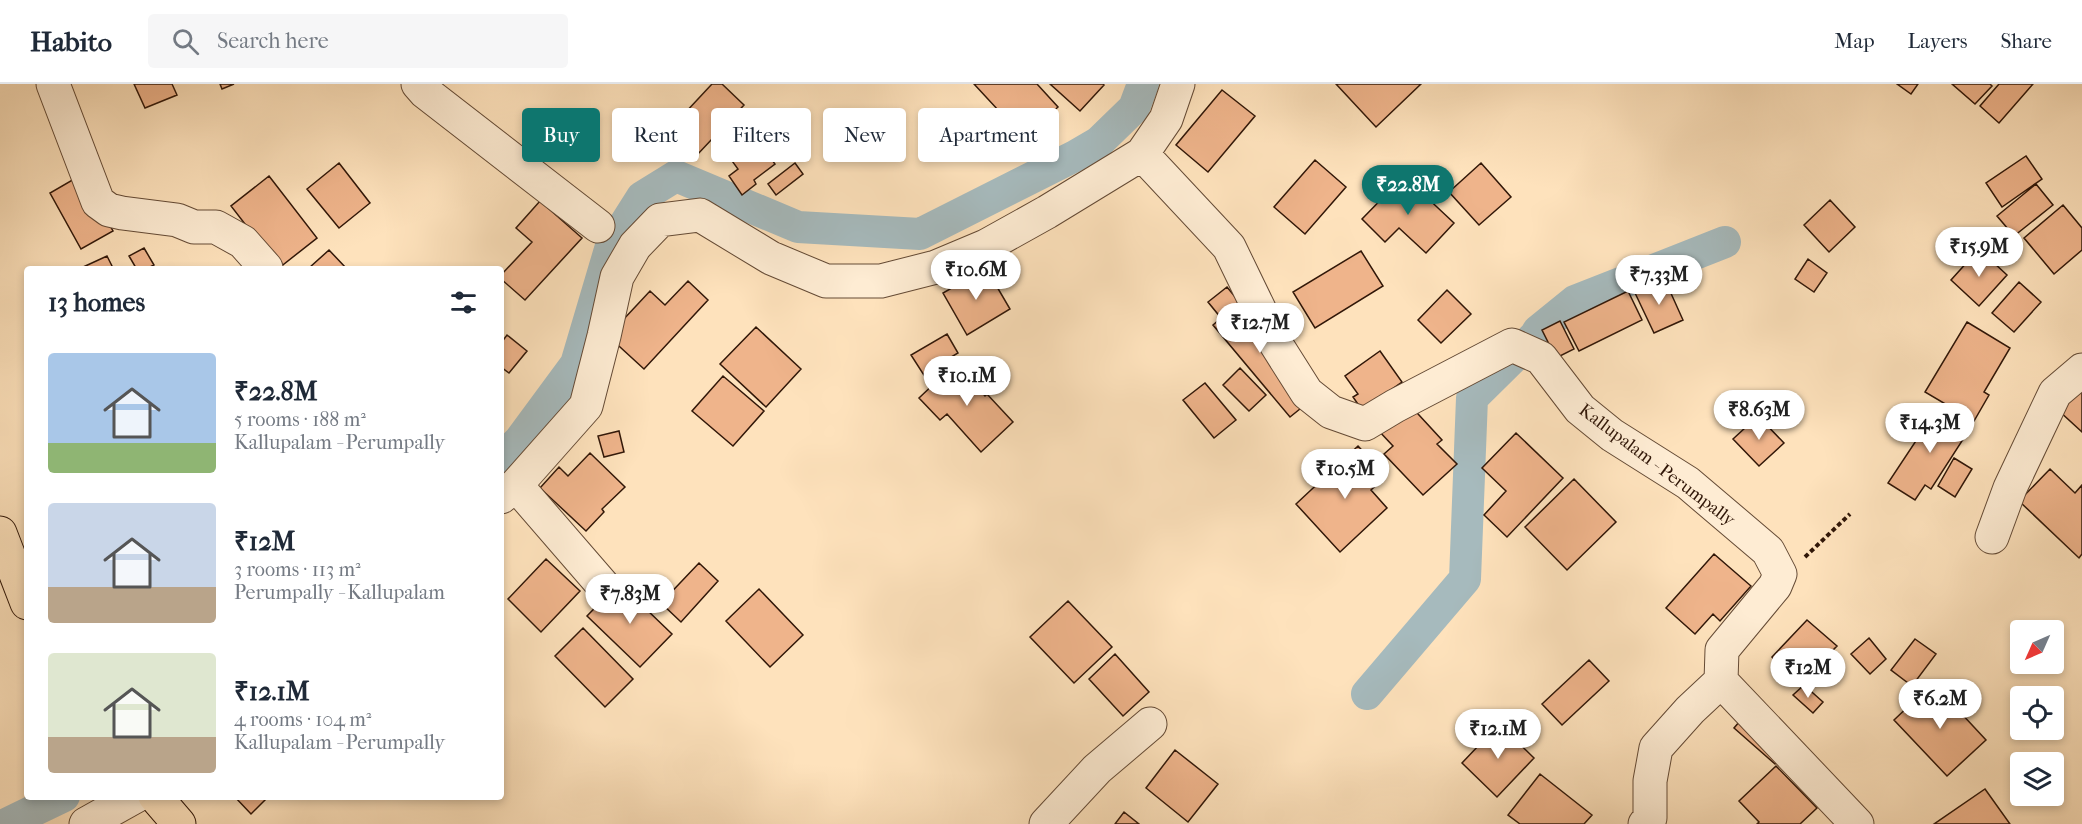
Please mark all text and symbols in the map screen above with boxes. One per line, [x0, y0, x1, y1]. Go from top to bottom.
search box [148, 14, 568, 68]
text: Habito [30, 25, 112, 58]
icon: search [169, 25, 202, 58]
text: Search here [217, 28, 329, 54]
text: Map [1834, 29, 1875, 53]
text: Layers [1908, 29, 1967, 53]
text: Share [2000, 29, 2052, 53]
chip: Buy [522, 108, 600, 162]
chip: Rent [612, 108, 699, 162]
chip: Filters [711, 108, 811, 162]
chip: New [823, 108, 906, 162]
chip: Apartment [918, 108, 1059, 162]
pin: ₹22.8M [1359, 165, 1457, 216]
text: ₹22.8M [1376, 173, 1440, 196]
pin: ₹15.9M [1930, 227, 2028, 278]
text: ₹15.9M [1949, 235, 2009, 258]
pin: ₹10.6M [927, 250, 1025, 301]
pin: ₹7.33M [1610, 255, 1708, 306]
text: ₹10.6M [945, 258, 1007, 281]
text: ₹7.33M [1629, 263, 1689, 286]
icon: filters [447, 286, 480, 319]
text: 13 homes [48, 287, 145, 318]
pin: ₹12.7M [1211, 303, 1309, 354]
text: ₹12.7M [1230, 311, 1290, 334]
pin: ₹10.1M [918, 356, 1016, 407]
text: ₹10.1M [938, 364, 996, 387]
text: ₹22.8M [234, 376, 317, 407]
icon: home [96, 377, 168, 449]
pin: ₹8.63M [1710, 390, 1808, 441]
text: ₹8.63M [1728, 398, 1790, 421]
street label: Kallupalam - Perumpally [1575, 399, 1740, 531]
pin: ₹14.3M [1881, 403, 1979, 454]
text: 5 rooms · 188 m² [234, 408, 366, 431]
text: ₹14.3M [1899, 411, 1961, 434]
text: Kallupalam - Perumpally [234, 431, 445, 454]
pin: ₹10.5M [1296, 449, 1394, 500]
text: ₹10.5M [1315, 457, 1375, 480]
text: ₹12M [234, 526, 295, 557]
icon: home [96, 527, 168, 599]
text: 3 rooms · 113 m² [234, 558, 361, 581]
pin: ₹7.83M [581, 574, 679, 625]
text: Perumpally - Kallupalam [234, 581, 445, 604]
text: ₹7.83M [599, 582, 661, 605]
north arrow [2010, 620, 2064, 674]
map controls [2010, 620, 2064, 806]
pin: ₹12M [1772, 648, 1844, 699]
text: ₹12M [1784, 656, 1832, 679]
text: ₹12.1M [234, 676, 310, 707]
icon: home [96, 677, 168, 749]
pin: ₹6.2M [1898, 679, 1982, 730]
button: locate [2010, 686, 2064, 740]
text: ₹6.2M [1913, 687, 1967, 710]
text: 4 rooms · 104 m² [234, 708, 372, 731]
pin: ₹12.1M [1449, 709, 1547, 760]
text: ₹12.1M [1469, 717, 1527, 740]
text: Kallupalam - Perumpally [234, 731, 445, 754]
button: layers [2010, 752, 2064, 806]

